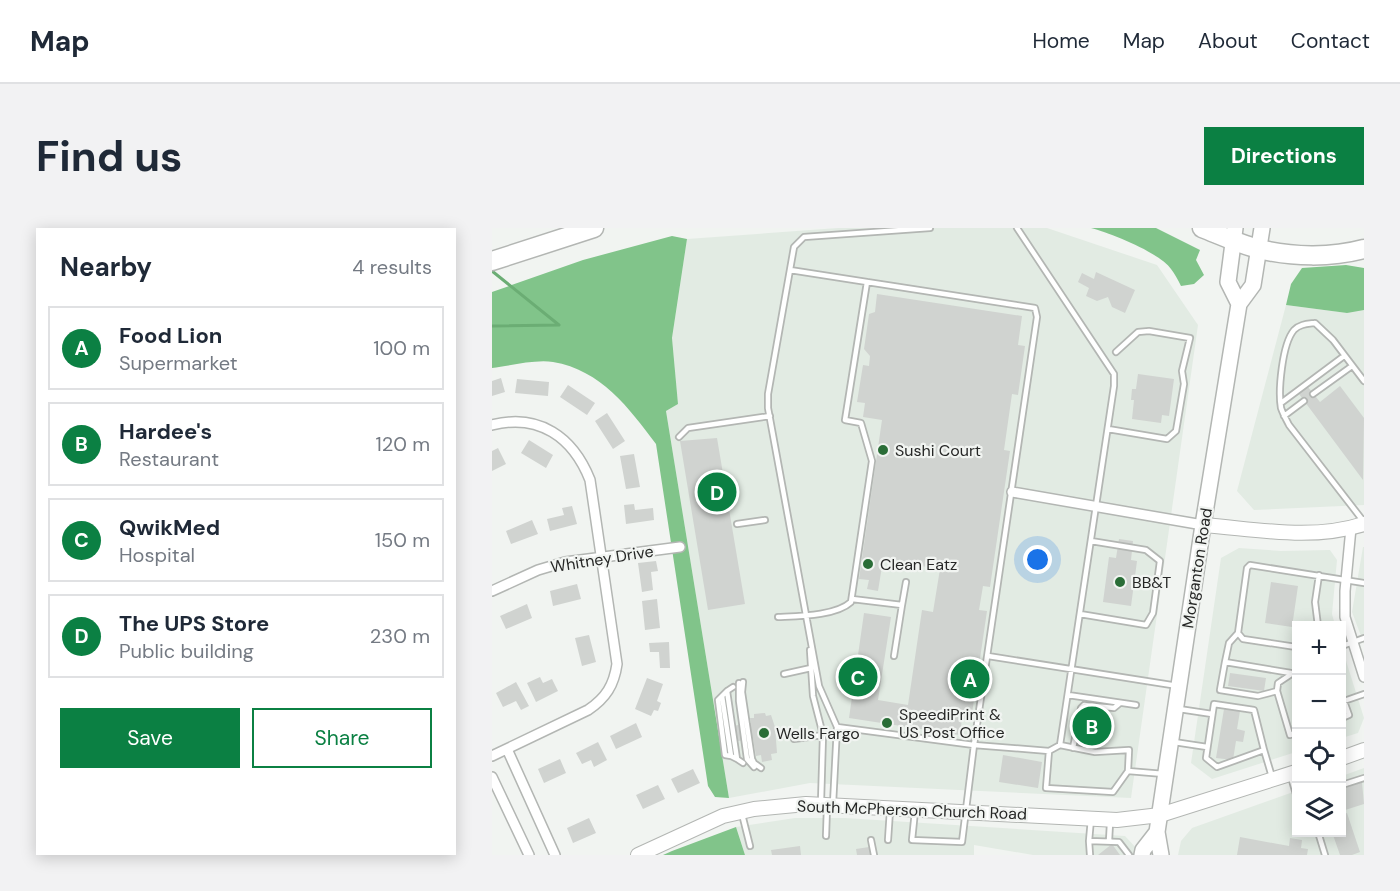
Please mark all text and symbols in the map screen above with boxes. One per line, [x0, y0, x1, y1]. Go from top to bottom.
text: Map [30, 23, 90, 60]
text: Home [1032, 27, 1090, 55]
text: Map [1123, 27, 1165, 55]
text: About [1198, 27, 1258, 55]
text: Contact [1291, 27, 1370, 55]
button: Directions [1204, 127, 1364, 185]
text: Find us [36, 129, 182, 184]
text: Nearby [60, 250, 152, 284]
text: 4 results [352, 254, 432, 280]
text: Food Lion [119, 321, 222, 350]
text: A [74, 335, 89, 361]
text: 100 m [373, 335, 430, 361]
text: Supermarket [119, 350, 238, 376]
text: Hardee's [119, 417, 212, 446]
text: B [75, 431, 88, 457]
text: 120 m [376, 431, 430, 457]
place label: Sushi Court [895, 440, 981, 461]
marker: Sushi Court [876, 443, 890, 457]
text: Restaurant [119, 446, 219, 472]
pin: D [698, 470, 736, 514]
street label: Morganton Road [1177, 506, 1217, 630]
text: QwikMed [119, 513, 220, 542]
text: C [74, 527, 89, 553]
text: 150 m [375, 527, 430, 553]
street label: Whitney Drive [549, 541, 655, 577]
text: Hospital [119, 542, 195, 568]
your location [1023, 545, 1052, 574]
place label: Clean Eatz [880, 554, 957, 575]
marker: Clean Eatz [861, 557, 875, 571]
place label: BB&T [1132, 572, 1171, 593]
marker: BB&T [1113, 575, 1127, 589]
text: The UPS Store [119, 609, 269, 638]
map controls [1292, 621, 1346, 837]
button: + [1292, 621, 1346, 675]
text: D [74, 623, 89, 649]
text: 230 m [370, 623, 430, 649]
text: Public building [119, 638, 254, 664]
pin: C [838, 654, 878, 700]
pin: A [950, 656, 990, 702]
button: − [1292, 675, 1346, 729]
place label: SpeediPrint & US Post Office [899, 704, 1005, 743]
pin: B [1072, 704, 1112, 748]
button: Save [60, 708, 240, 768]
button: Share [252, 708, 432, 768]
marker: SpeediPrint & US Post Office [880, 716, 894, 730]
place label: Wells Fargo [776, 723, 860, 744]
marker: Wells Fargo [757, 726, 771, 740]
button: locate [1292, 729, 1346, 783]
button: layers [1292, 783, 1346, 837]
street label: South McPherson Church Road [797, 795, 1027, 825]

